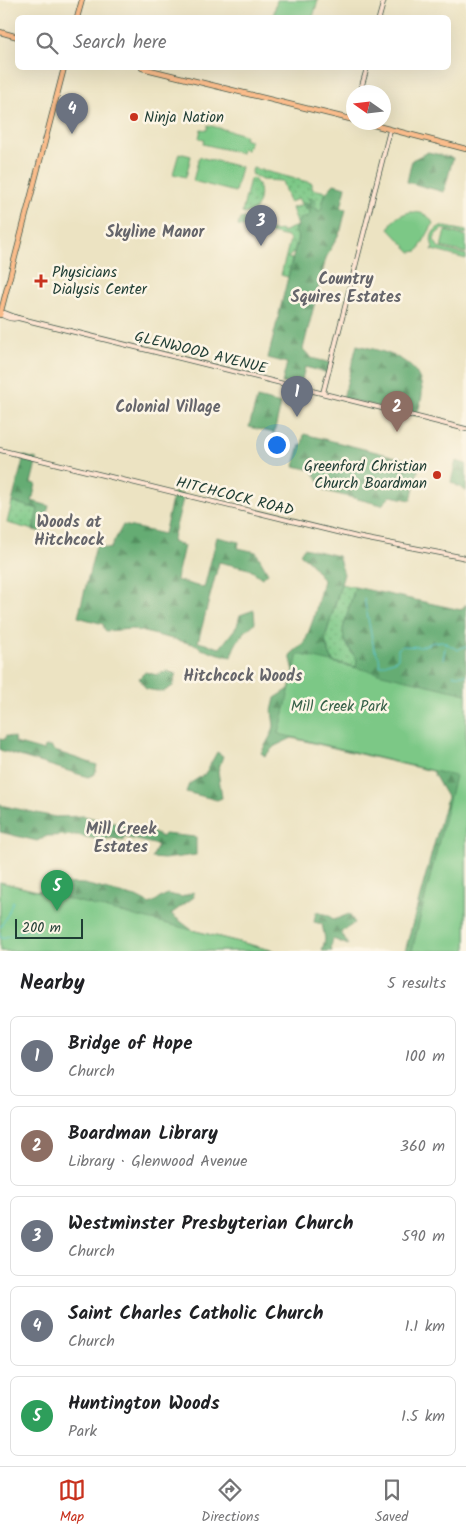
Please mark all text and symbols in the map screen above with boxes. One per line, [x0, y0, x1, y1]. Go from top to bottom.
search box [15, 15, 451, 70]
text: Search here [73, 28, 167, 58]
icon: search [33, 29, 61, 57]
north arrow [346, 85, 391, 130]
pin: 4 [56, 93, 88, 134]
place label: Ninja Nation [144, 106, 224, 130]
marker: Ninja Nation [128, 111, 140, 123]
pin: 3 [245, 205, 277, 246]
district label: Skyline Manor [106, 220, 205, 245]
place label: Physicians Dialysis Center [52, 261, 148, 302]
district label: Country Squires Estates [291, 267, 402, 310]
marker: Physicians Dialysis Center [34, 274, 48, 288]
street label: GLENWOOD AVENUE [132, 325, 271, 381]
pin: 1 [281, 376, 313, 417]
pin: 2 [381, 391, 413, 432]
district label: Colonial Village [115, 395, 221, 420]
your location [264, 432, 290, 458]
place label: Greenford Christian Church Boardman [304, 455, 427, 496]
marker: Greenford Christian Church Boardman [431, 469, 443, 481]
street label: HITCHCOCK ROAD [173, 471, 296, 523]
district label: Woods at Hitchcock [34, 510, 105, 553]
district label: Hitchcock Woods [184, 664, 303, 689]
park label: Mill Creek Park [291, 695, 388, 719]
district label: Mill Creek Estates [86, 817, 157, 860]
pin: 5 [41, 870, 73, 911]
scale bar [15, 916, 82, 939]
text: 200 m [22, 917, 61, 939]
text: Nearby [20, 967, 85, 1000]
text: 5 results [387, 971, 446, 996]
text: Bridge of Hope [68, 1029, 192, 1059]
text: 1 [35, 1044, 39, 1069]
text: 100 m [405, 1044, 445, 1069]
text: Church [68, 1059, 115, 1084]
text: Boardman Library [68, 1119, 218, 1149]
text: 2 [32, 1134, 42, 1159]
text: 360 m [400, 1134, 445, 1159]
text: Library · Glenwood Avenue [68, 1149, 247, 1174]
text: Westminster Presbyterian Church [68, 1209, 353, 1239]
text: 3 [33, 1224, 41, 1249]
text: 590 m [401, 1224, 445, 1249]
text: Church [68, 1239, 115, 1264]
text: Saint Charles Catholic Church [68, 1299, 324, 1329]
text: 4 [33, 1314, 41, 1339]
text: 1.1 km [405, 1314, 445, 1339]
text: Church [68, 1329, 115, 1354]
text: Huntington Woods [68, 1389, 220, 1419]
text: 5 [33, 1404, 41, 1429]
text: 1.5 km [401, 1404, 445, 1429]
text: Park [68, 1419, 97, 1444]
tab: Map [58, 1476, 86, 1528]
tab: Directions [201, 1476, 259, 1528]
tab: Saved [375, 1476, 408, 1528]

